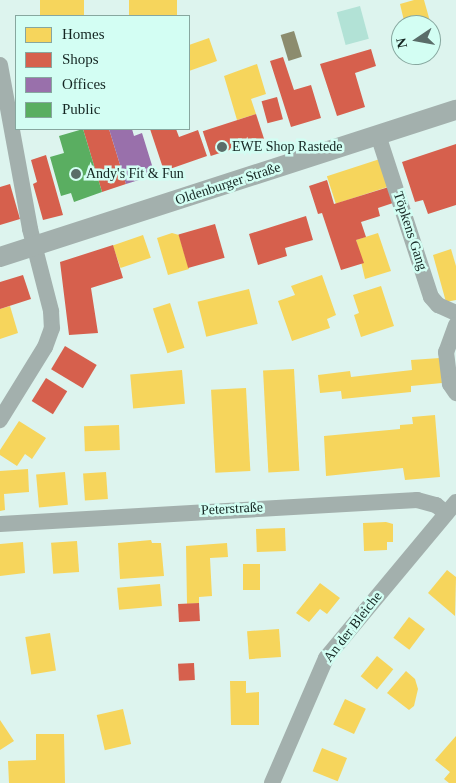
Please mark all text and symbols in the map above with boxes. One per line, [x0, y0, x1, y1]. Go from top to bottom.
legend [15, 15, 190, 130]
north arrow [391, 15, 441, 65]
text: Homes [62, 26, 105, 42]
text: N [393, 37, 410, 50]
text: Shops [62, 51, 99, 67]
text: Offices [62, 76, 106, 92]
text: Public [62, 101, 100, 117]
place label: EWE Shop Rastede [232, 139, 342, 155]
marker: EWE Shop Rastede [216, 141, 228, 153]
street label: Oldenburger Straße [173, 159, 283, 209]
place label: Andy's Fit & Fun [86, 166, 184, 182]
marker: Andy's Fit & Fun [70, 168, 82, 180]
street label: Töpkens Gang [389, 189, 431, 273]
street label: Peterstraße [201, 499, 263, 519]
street label: An der Bleiche [320, 588, 386, 666]

